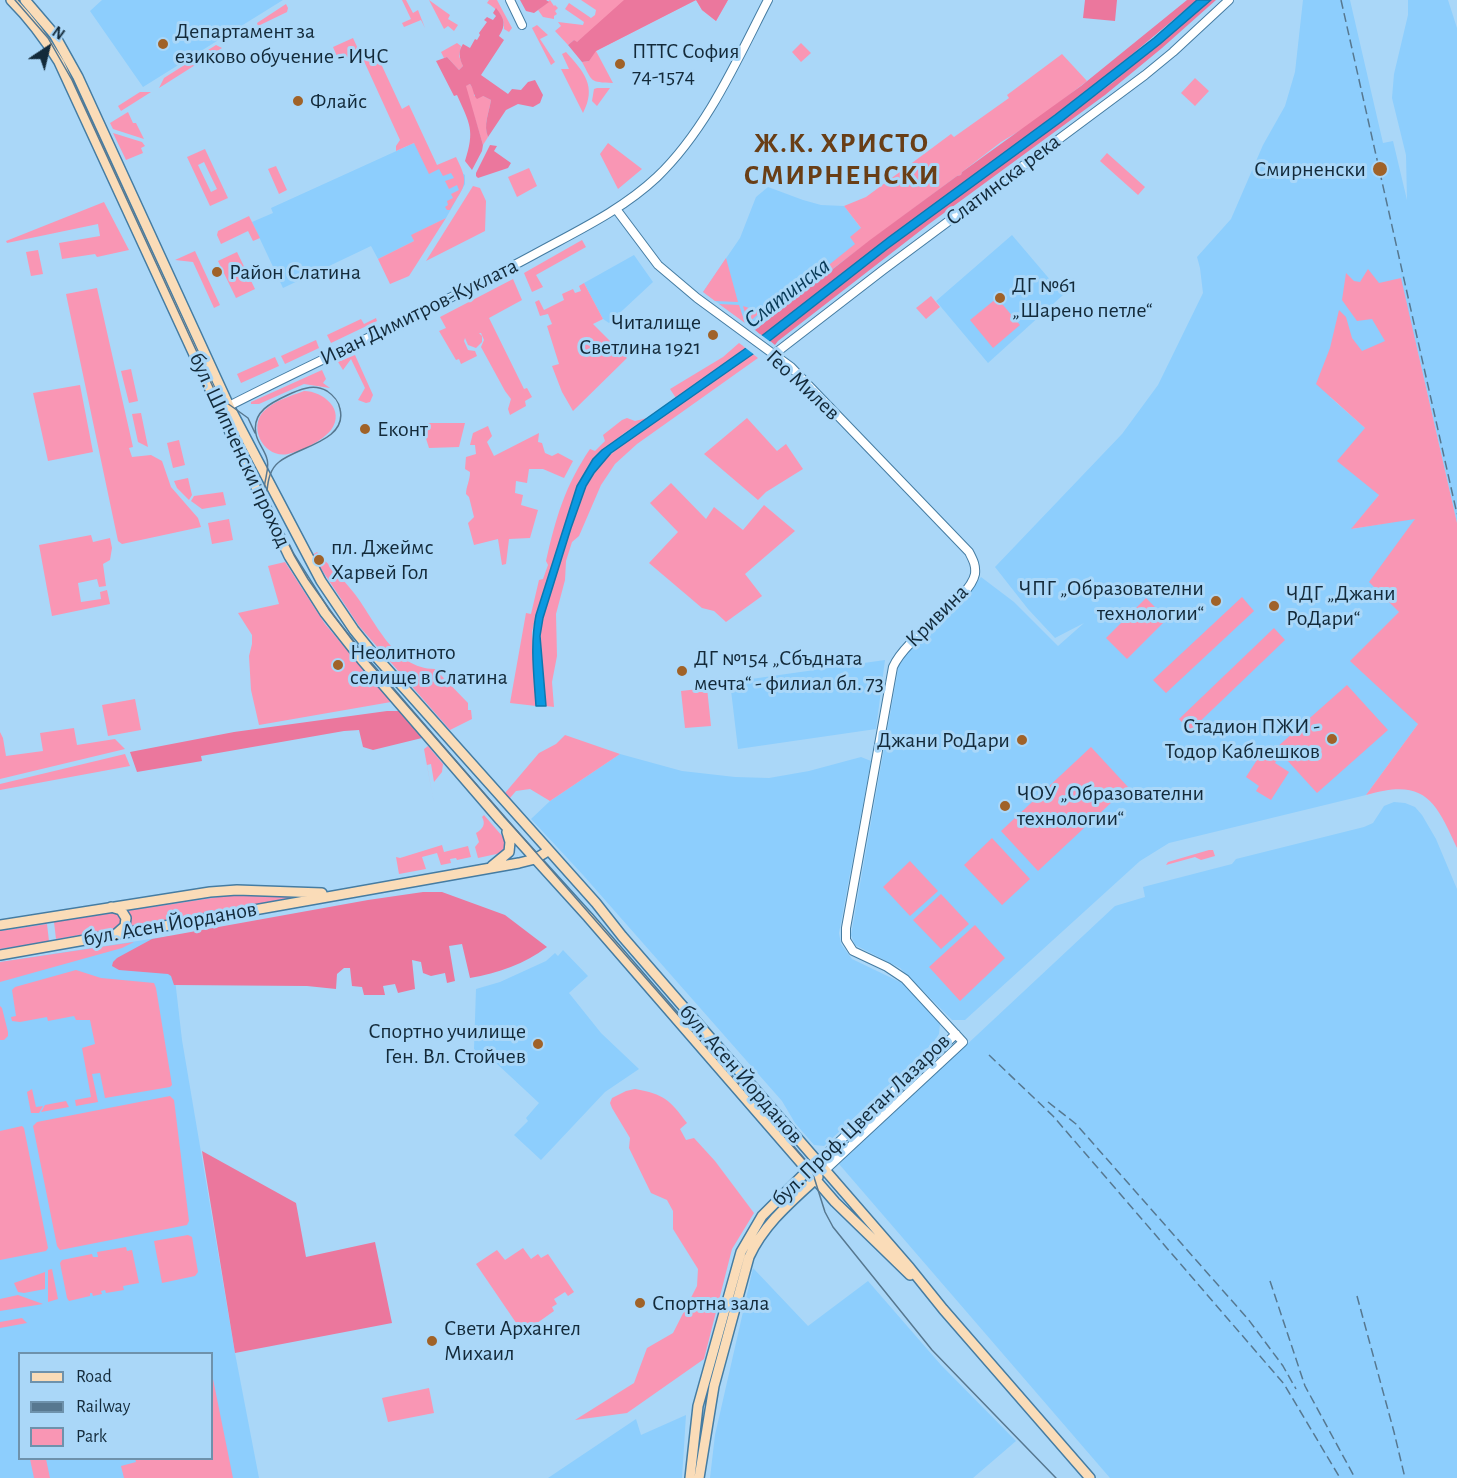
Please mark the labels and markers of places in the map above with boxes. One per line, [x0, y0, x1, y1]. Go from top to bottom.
place label: Департамент за езиково обучение - ИЧС [175, 18, 389, 70]
marker: Департамент за езиково обучение - ИЧС [156, 37, 170, 51]
place label: ПТТС София 74-1574 [632, 38, 739, 90]
marker: ПТТС София 74-1574 [613, 57, 627, 71]
place label: Флайс [310, 88, 367, 114]
marker: Флайс [291, 94, 305, 108]
place label: Смирненски [1254, 156, 1366, 182]
marker: Смирненски [1371, 160, 1389, 178]
place label: Район Слатина [229, 259, 361, 285]
marker: Район Слатина [210, 265, 224, 279]
place label: ДГ №61 „Шарено петле“ [1012, 272, 1153, 324]
marker: ДГ №61 „Шарено петле“ [993, 291, 1007, 305]
place label: Читалище Светлина 1921 [579, 309, 701, 360]
marker: Читалище Светлина 1921 [706, 328, 720, 342]
place label: Еконт [377, 416, 428, 442]
marker: Еконт [358, 422, 372, 436]
place label: пл. Джеймс Харвей Гол [331, 534, 434, 586]
marker: пл. Джеймс Харвей Гол [312, 553, 326, 567]
place label: ЧПГ „Образователни технологии“ [1019, 575, 1204, 626]
place label: ЧДГ „Джани РоДари“ [1286, 580, 1396, 632]
marker: ЧПГ „Образователни технологии“ [1209, 594, 1223, 608]
marker: ЧДГ „Джани РоДари“ [1267, 599, 1281, 613]
place label: Неолитното селище в Слатина [350, 639, 508, 690]
place label: ДГ №154 „Сбъдната мечта“ - филиал бл. 73 [694, 645, 884, 696]
marker: Неолитното селище в Слатина [331, 658, 345, 672]
marker: ДГ №154 „Сбъдната мечта“ - филиал бл. 73 [675, 664, 689, 678]
place label: Стадион ПЖИ - Тодор Каблешков [1165, 713, 1320, 764]
place label: Джани РоДари [877, 727, 1010, 753]
marker: Стадион ПЖИ - Тодор Каблешков [1325, 732, 1339, 746]
marker: Джани РоДари [1015, 733, 1029, 747]
place label: ЧОУ „Образователни технологии“ [1017, 780, 1204, 831]
marker: ЧОУ „Образователни технологии“ [998, 799, 1012, 813]
place label: Спортно училище Ген. Вл. Стойчев [368, 1018, 526, 1070]
marker: Спортно училище Ген. Вл. Стойчев [531, 1037, 545, 1051]
place label: Спортна зала [652, 1290, 770, 1316]
marker: Спортна зала [633, 1296, 647, 1310]
place label: Свети Архангел Михаил [444, 1315, 581, 1366]
marker: Свети Архангел Михаил [425, 1334, 439, 1348]

